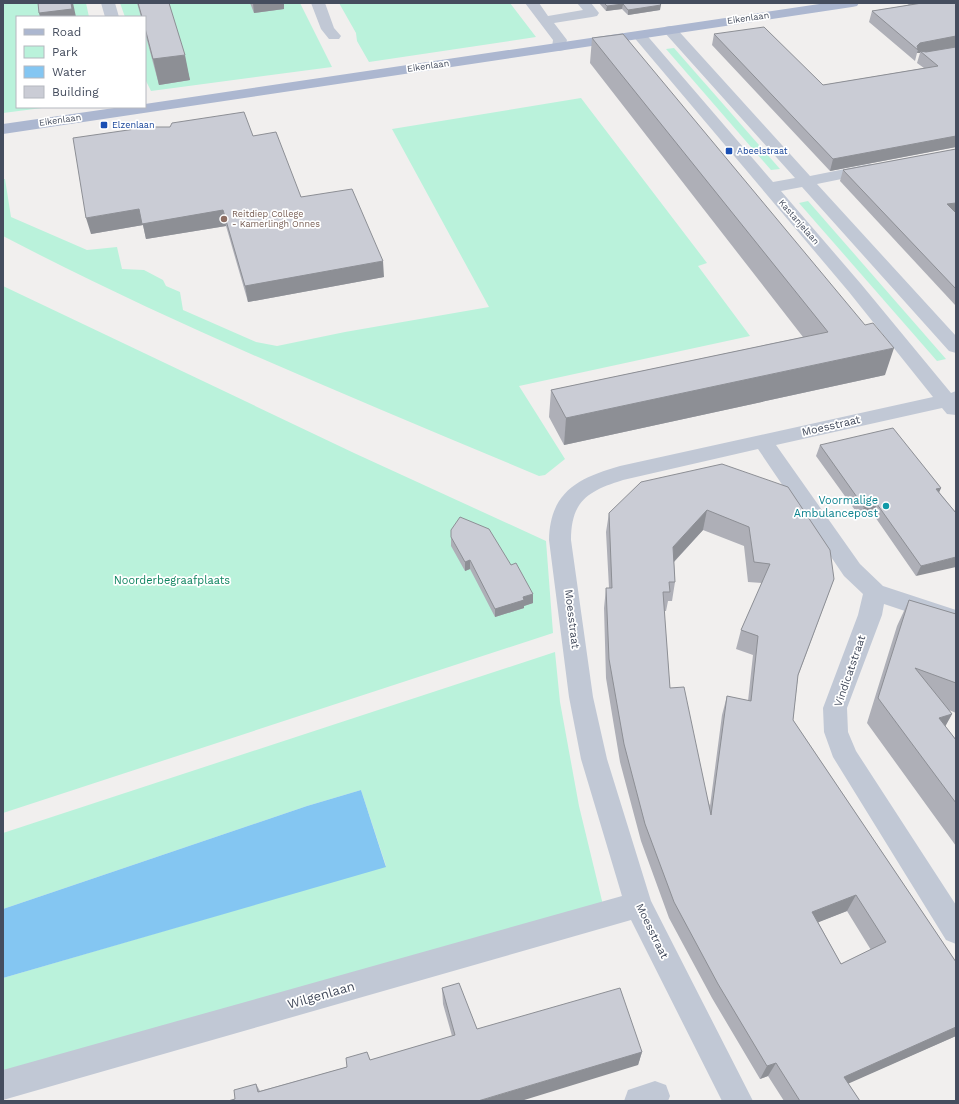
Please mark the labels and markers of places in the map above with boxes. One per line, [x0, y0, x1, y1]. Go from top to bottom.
marker: Elzenlaan [99, 120, 109, 130]
place label: Elzenlaan [112, 120, 155, 130]
marker: Abeelstraat [724, 146, 734, 156]
place label: Abeelstraat [737, 146, 788, 156]
place label: Reitdiep College - Kamerlingh Onnes [232, 209, 320, 229]
marker: Reitdiep College - Kamerlingh Onnes [219, 214, 229, 224]
place label: Voormalige Ambulancepost [794, 494, 878, 520]
marker: Voormalige Ambulancepost [881, 501, 891, 511]

